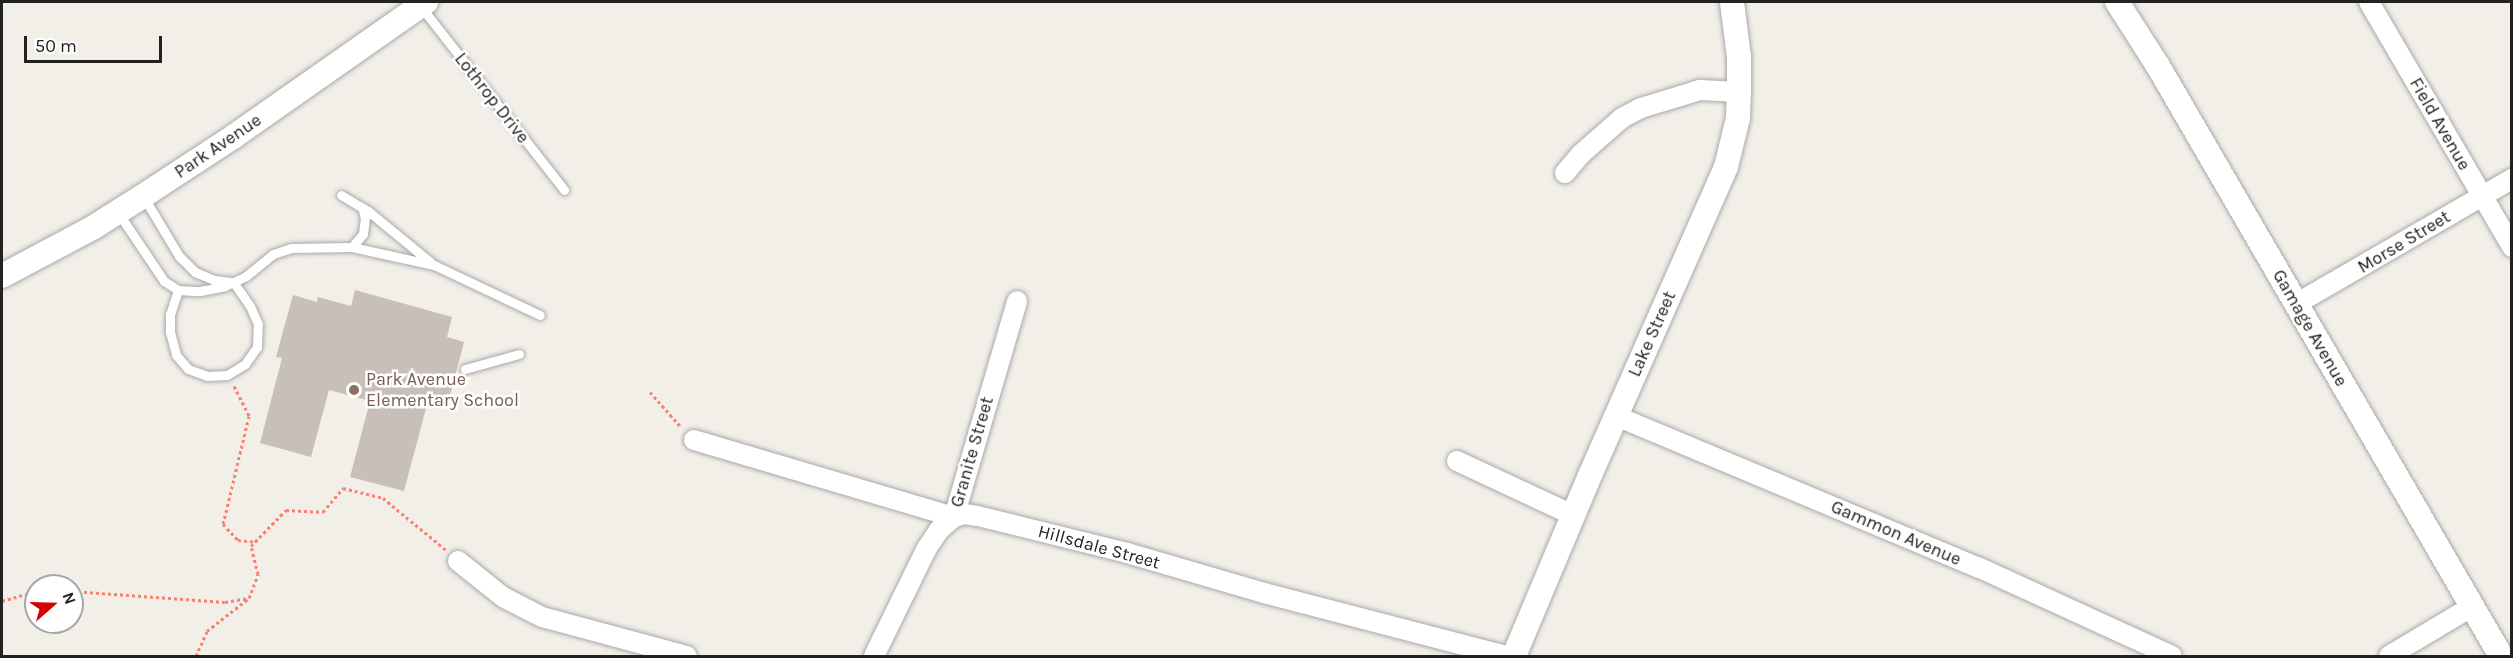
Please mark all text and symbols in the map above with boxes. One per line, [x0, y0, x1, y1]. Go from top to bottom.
scale bar [27, 24, 165, 62]
text: 50 m [35, 35, 77, 57]
street label: Lothrop Drive [450, 48, 534, 148]
street label: Field Avenue [2405, 74, 2475, 174]
street label: Park Avenue [170, 109, 266, 183]
street label: Morse Street [2354, 206, 2454, 278]
street label: Gamage Avenue [2268, 266, 2352, 390]
street label: Lake Street [1624, 288, 1680, 380]
place label: Park Avenue Elementary School [366, 369, 519, 412]
marker: Park Avenue Elementary School [347, 383, 361, 397]
street label: Granite Street [946, 394, 998, 510]
street label: Gammon Avenue [1828, 496, 1964, 570]
street label: Hillsdale Street [1036, 520, 1162, 574]
north arrow [24, 574, 84, 634]
text: N [59, 590, 80, 607]

